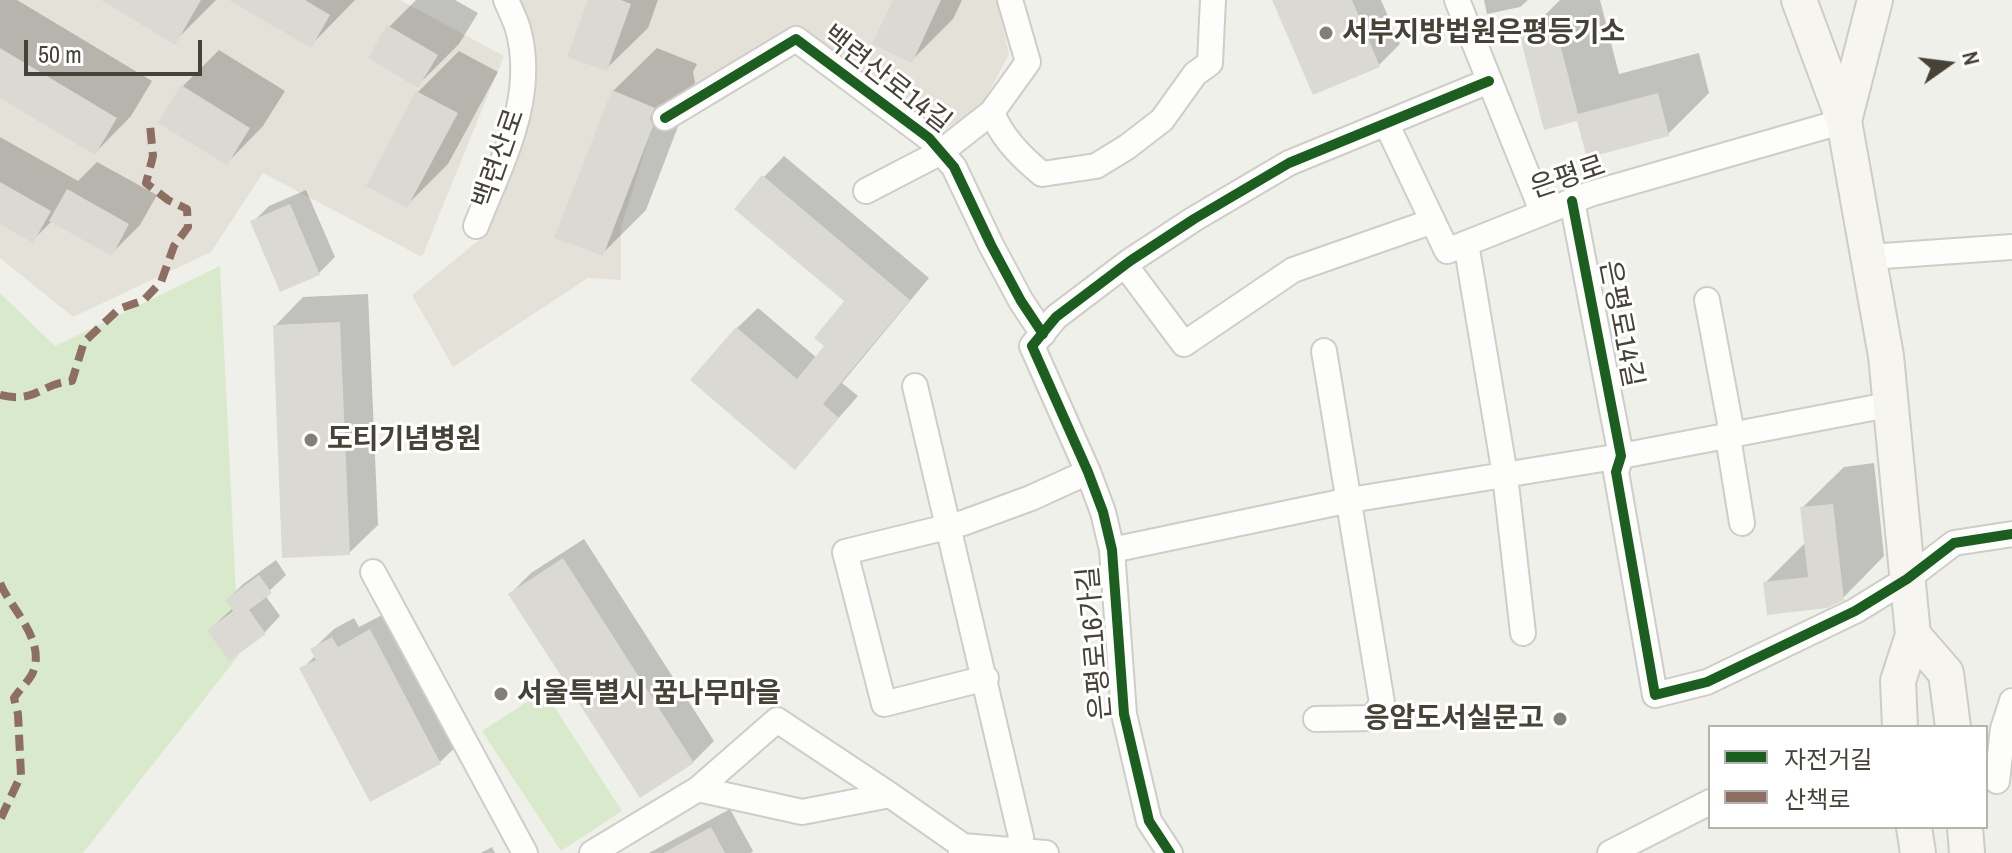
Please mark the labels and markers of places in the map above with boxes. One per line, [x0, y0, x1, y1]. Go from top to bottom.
place label: 서부지방법원은평등기소 [1342, 16, 1625, 50]
marker: 서부지방법원은평등기소 [1317, 24, 1335, 42]
place label: 도티기념병원 [327, 423, 482, 457]
marker: 도티기념병원 [302, 431, 320, 449]
place label: 서울특별시 꿈나무마을 [517, 677, 781, 711]
marker: 서울특별시 꿈나무마을 [492, 685, 510, 703]
place label: 응암도서실문고 [1364, 702, 1544, 736]
marker: 응암도서실문고 [1551, 710, 1569, 728]

